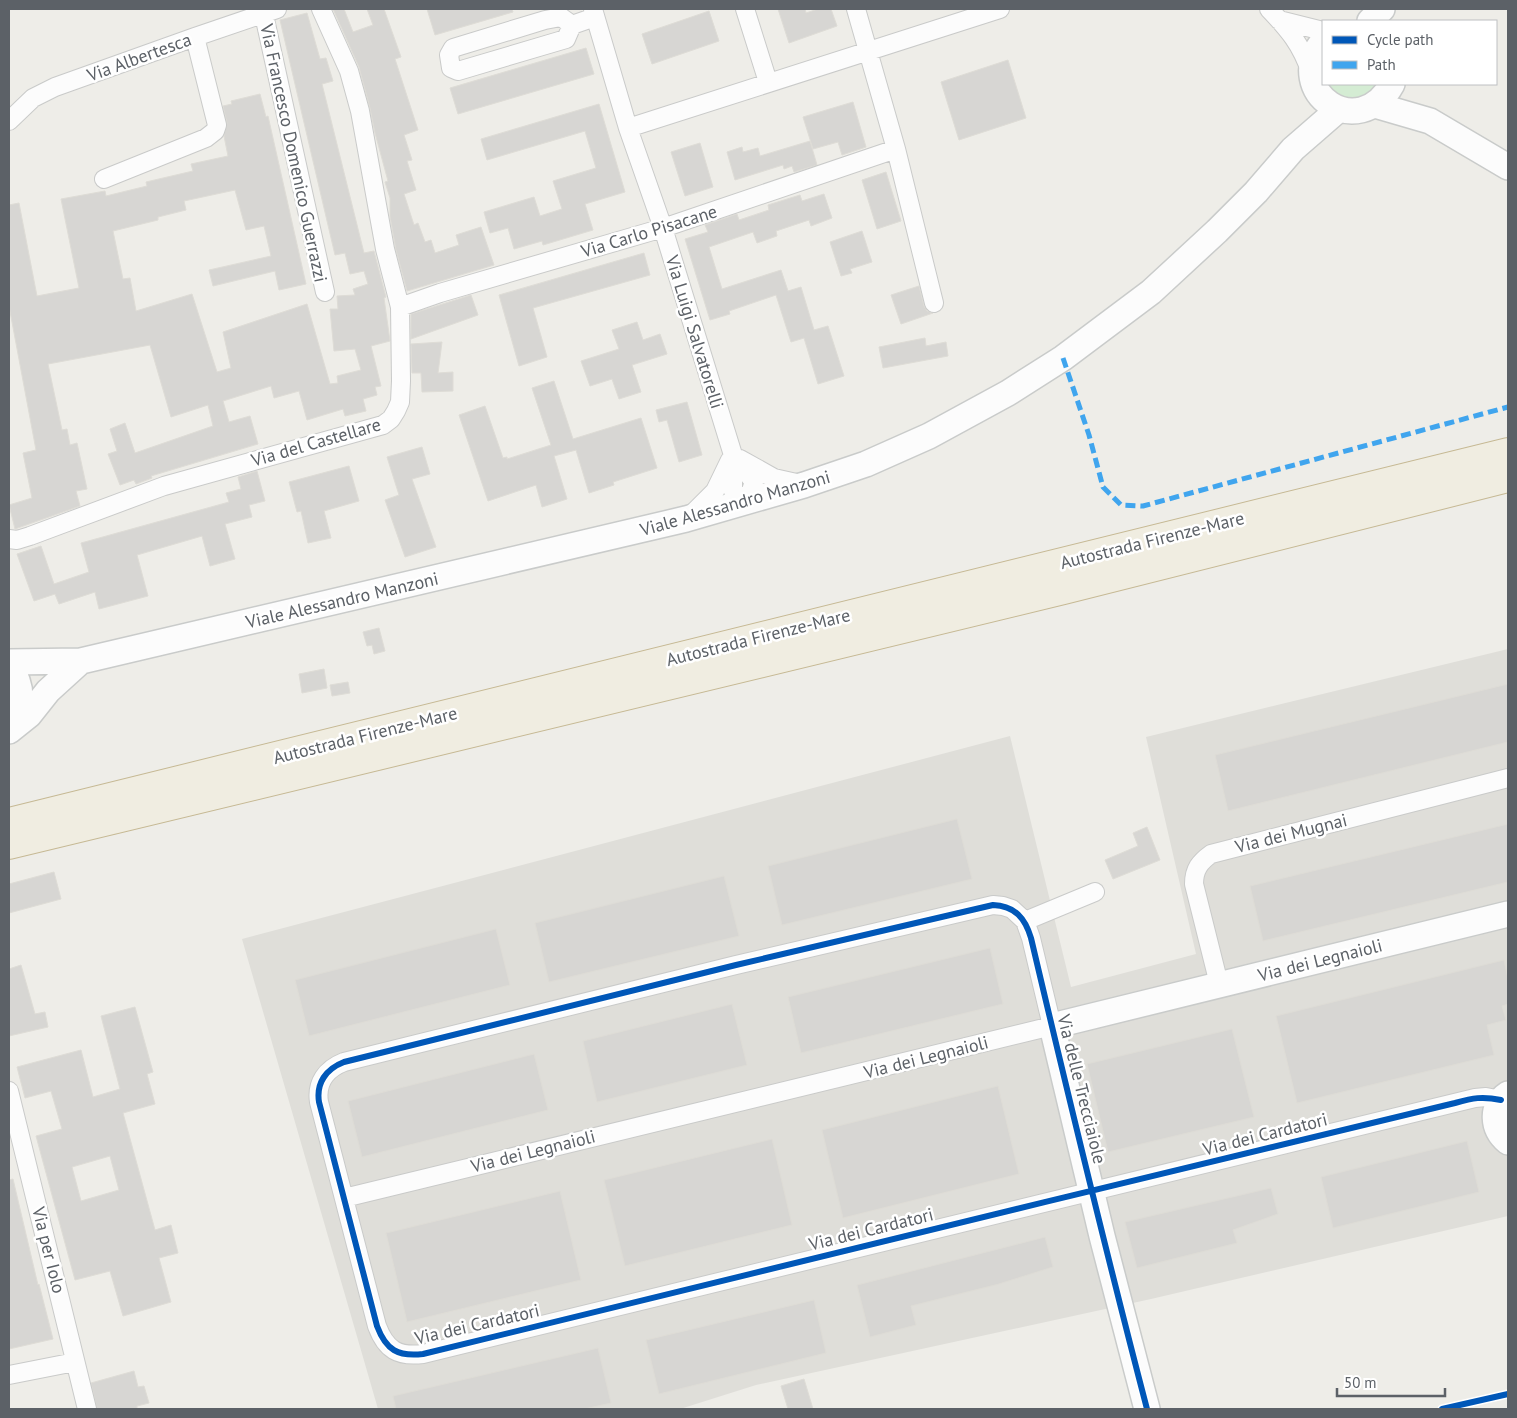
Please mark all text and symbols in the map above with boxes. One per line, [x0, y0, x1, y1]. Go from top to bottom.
legend [1322, 20, 1497, 85]
street label: Via Francesco Domenico Guerrazzi [255, 21, 333, 284]
street label: Via Albertesca [83, 28, 194, 87]
text: Cycle path [1367, 30, 1433, 49]
text: Path [1367, 55, 1396, 74]
street label: Via Carlo Pisacane [577, 199, 720, 263]
street label: Via Luigi Salvatorelli [660, 252, 729, 411]
street label: Via del Castellare [248, 412, 384, 472]
street label: Viale Alessandro Manzoni [636, 465, 833, 541]
street label: Autostrada Firenze-Mare [1058, 506, 1246, 574]
street label: Viale Alessandro Manzoni [243, 567, 440, 634]
street label: Autostrada Firenze-Mare [664, 603, 852, 671]
street label: Autostrada Firenze-Mare [271, 701, 459, 769]
street label: Via dei Mugnai [1232, 808, 1349, 858]
street label: Via dei Legnaioli [1254, 933, 1385, 987]
street label: Via delle Trecciaiole [1052, 1011, 1112, 1166]
street label: Via dei Legnaioli [860, 1030, 991, 1084]
street label: Via dei Cardatori [1199, 1107, 1330, 1161]
street label: Via dei Legnaioli [467, 1124, 598, 1178]
street label: Via dei Cardatori [805, 1202, 936, 1256]
street label: Via per Iolo [27, 1203, 71, 1296]
street label: Via dei Cardatori [411, 1298, 542, 1350]
scale bar [1337, 1366, 1444, 1398]
text: 50 m [1344, 1373, 1377, 1392]

